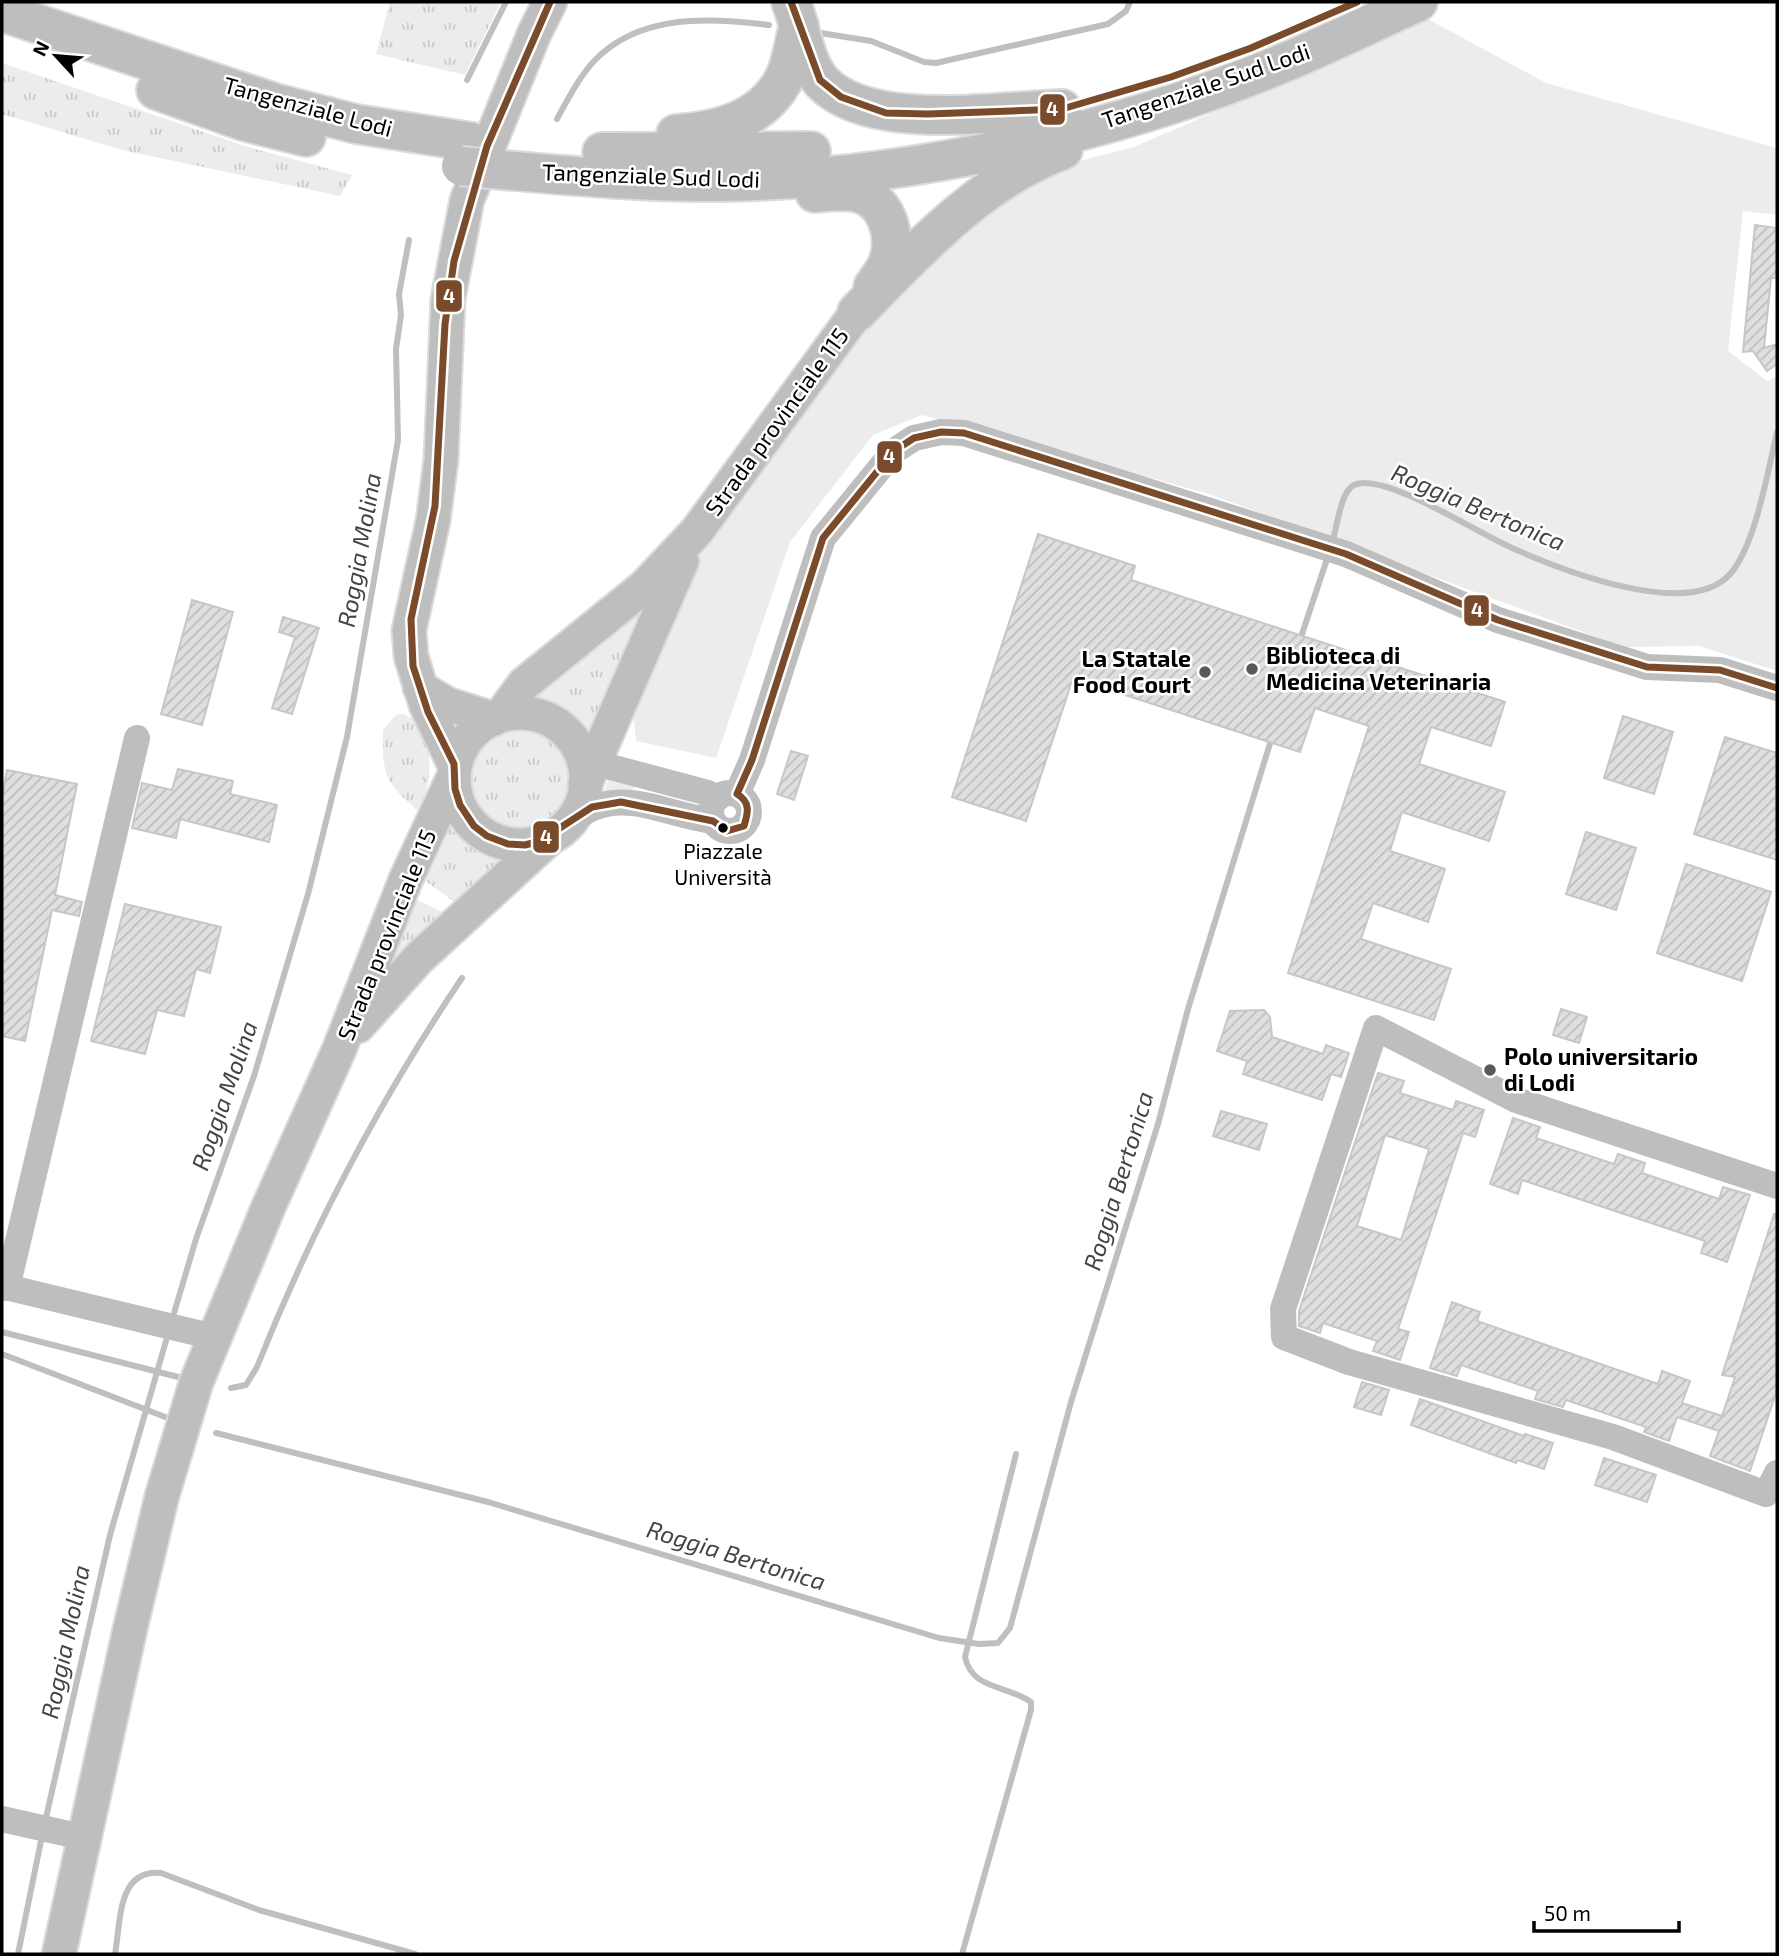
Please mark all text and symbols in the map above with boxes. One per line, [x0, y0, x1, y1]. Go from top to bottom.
north arrow [21, 21, 91, 91]
street label: Tangenziale Sud Lodi [1098, 36, 1313, 134]
text: N [27, 37, 54, 60]
street label: Tangenziale Lodi [221, 70, 396, 142]
line badge: 4 [1039, 93, 1066, 126]
text: 4 [1046, 97, 1058, 120]
street label: Tangenziale Sud Lodi [542, 157, 760, 193]
line badge: 4 [435, 279, 463, 313]
text: 4 [443, 284, 455, 307]
street label: Strada provinciale 115 [699, 322, 854, 521]
line badge: 4 [876, 440, 903, 474]
text: 4 [883, 444, 895, 467]
water label: Roggia Bertonica [1387, 457, 1570, 556]
water label: Roggia Molina [331, 470, 386, 629]
line badge: 4 [1463, 594, 1490, 627]
text: 4 [1471, 598, 1483, 621]
place label: Biblioteca di Medicina Veterinaria [1266, 641, 1491, 695]
place label: La Statale Food Court [1073, 644, 1191, 698]
marker: Biblioteca di Medicina Veterinaria [1244, 661, 1260, 677]
marker: La Statale Food Court [1197, 664, 1213, 680]
line badge: 4 [532, 820, 560, 854]
marker: Piazzale Università [716, 821, 730, 835]
street label: Strada provinciale 115 [331, 825, 441, 1044]
text: 4 [540, 825, 552, 848]
place label: Piazzale Università [674, 838, 772, 889]
water label: Roggia Molina [184, 1017, 263, 1174]
place label: Polo universitario di Lodi [1504, 1042, 1698, 1096]
marker: Polo universitario di Lodi [1482, 1062, 1498, 1078]
water label: Roggia Bertonica [1077, 1088, 1159, 1274]
water label: Roggia Bertonica [643, 1514, 829, 1596]
water label: Roggia Molina [34, 1562, 95, 1721]
scale bar [1534, 1890, 1679, 1934]
text: 50 m [1544, 1900, 1591, 1925]

